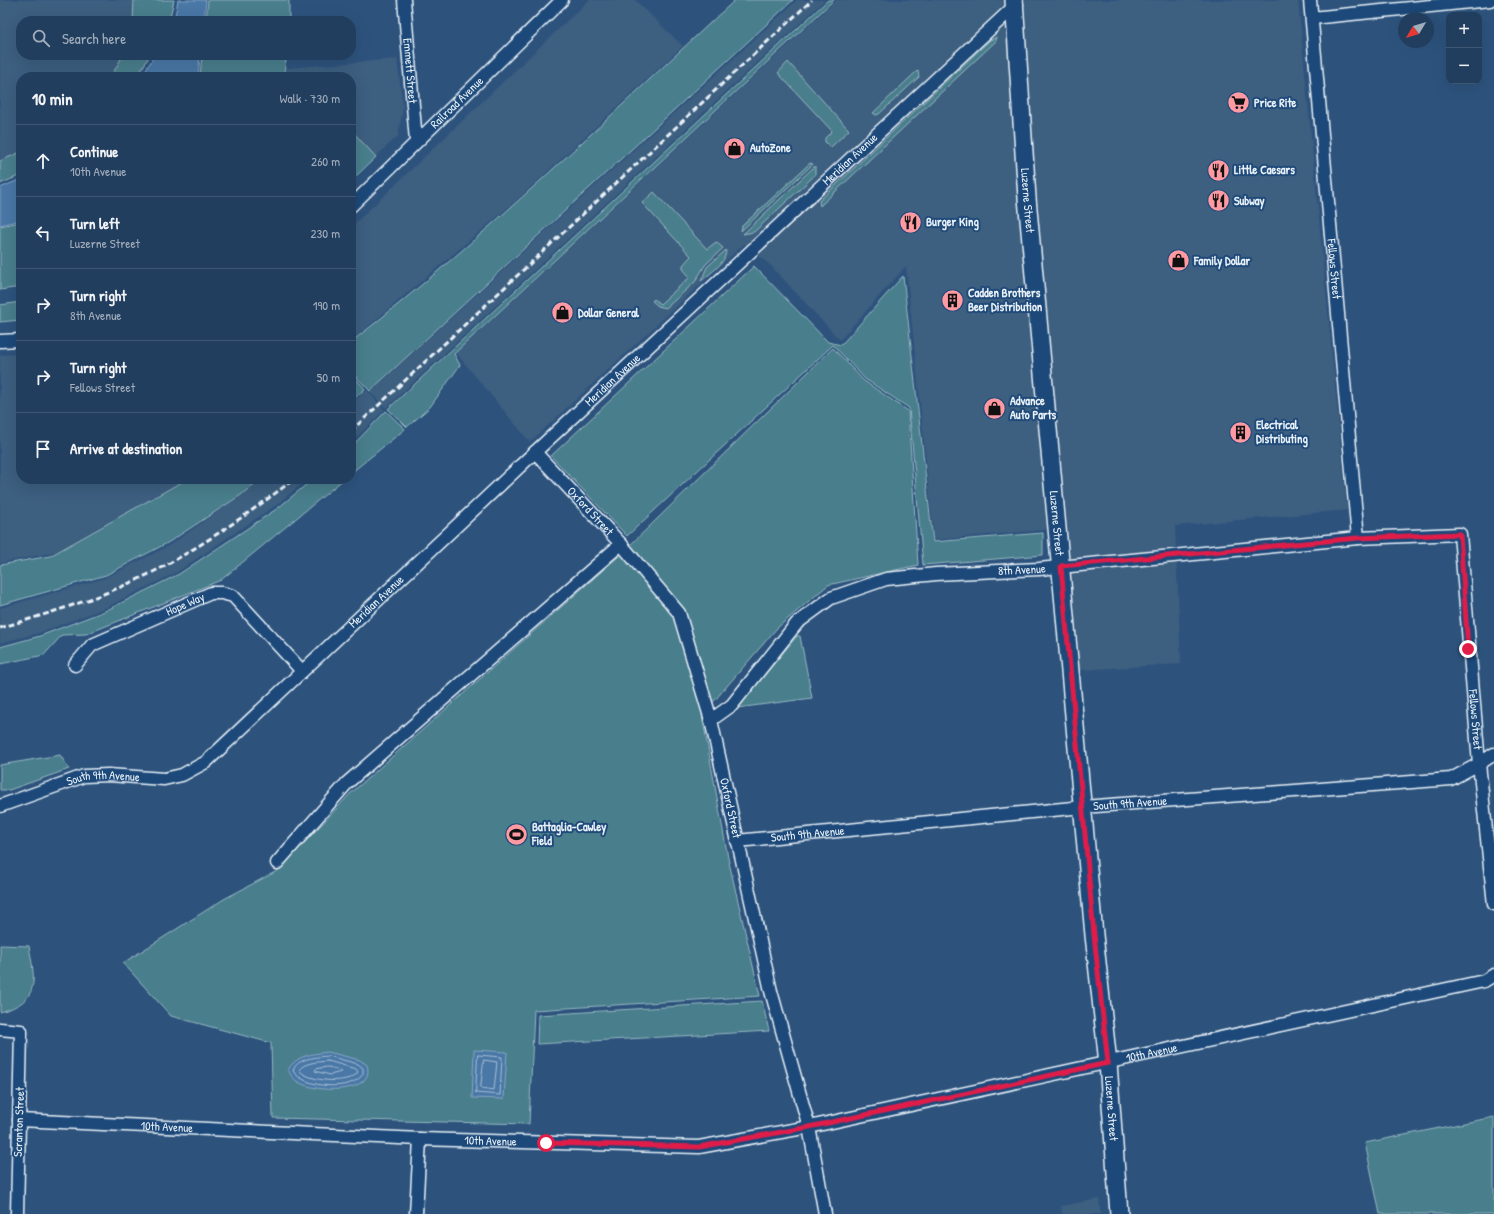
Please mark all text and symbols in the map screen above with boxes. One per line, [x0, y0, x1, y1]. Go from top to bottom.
north arrow [1398, 12, 1434, 48]
map controls [1446, 12, 1482, 84]
button: + [1446, 12, 1482, 48]
search box [16, 16, 356, 60]
icon: search [30, 27, 52, 49]
text: Search here [62, 28, 126, 49]
street label: Emmett Street [399, 37, 422, 105]
button: − [1446, 48, 1482, 84]
street label: Railroad Avenue [426, 72, 487, 132]
text: 10 min [32, 87, 73, 110]
text: Walk · 730 m [280, 89, 340, 107]
supermarket icon: Price Rite [1225, 90, 1251, 116]
place label: Price Rite [1254, 94, 1297, 111]
street label: Meridian Avenue [818, 129, 881, 189]
shop icon: AutoZone [721, 135, 747, 161]
place label: AutoZone [750, 139, 791, 156]
text: Continue [70, 141, 118, 162]
icon: ahead [32, 150, 54, 172]
text: 260 m [311, 152, 340, 170]
restaurant icon: Little Caesars [1205, 157, 1231, 183]
place label: Little Caesars [1234, 161, 1295, 178]
text: 10th Avenue [70, 162, 126, 180]
street label: Luzerne Street [1017, 168, 1039, 234]
restaurant icon: Subway [1206, 188, 1232, 214]
place label: Subway [1234, 192, 1265, 210]
restaurant icon: Burger King [897, 209, 923, 235]
text: Turn left [70, 213, 120, 234]
place label: Burger King [926, 213, 979, 231]
icon: left [32, 222, 54, 244]
text: 230 m [310, 224, 340, 242]
text: Luzerne Street [70, 234, 140, 252]
street label: Fellows Street [1323, 237, 1346, 301]
shop icon: Family Dollar [1166, 248, 1192, 274]
place label: Family Dollar [1193, 252, 1250, 270]
place label: Cadden Brothers Beer Distribution [968, 284, 1043, 315]
text: Turn right [70, 285, 126, 306]
building icon: Cadden Brothers Beer Distribution [939, 287, 965, 313]
icon: right [32, 294, 54, 316]
text: 190 m [313, 296, 340, 314]
shop icon: Dollar General [549, 300, 575, 326]
place label: Dollar General [578, 304, 640, 321]
text: 8th Avenue [70, 306, 122, 324]
street label: Meridian Avenue [581, 349, 644, 410]
text: Turn right [70, 357, 126, 378]
icon: right [32, 366, 54, 388]
text: 50 m [317, 368, 340, 386]
text: Fellows Street [70, 378, 135, 396]
place label: Advance Auto Parts [1010, 392, 1057, 423]
shop icon: Advance Auto Parts [982, 395, 1008, 421]
place label: Electrical Distributing [1256, 416, 1308, 448]
building icon: Electrical Distributing [1227, 419, 1253, 445]
icon: arrive [32, 438, 54, 460]
text: Arrive at destination [70, 438, 182, 459]
street label: Oxford Street [564, 483, 618, 540]
street label: Luzerne Street [1046, 490, 1069, 557]
street label: 8th Avenue [998, 559, 1047, 579]
street label: Meridian Avenue [345, 571, 407, 631]
street label: Hope Way [163, 588, 207, 620]
route end [1459, 640, 1477, 658]
street label: Fellows Street [1465, 688, 1487, 751]
street label: South 9th Avenue [64, 766, 141, 790]
street label: Oxford Street [716, 776, 746, 841]
street label: South 9th Avenue [1093, 792, 1168, 814]
place label: Battaglia-Cawley Field [531, 818, 606, 849]
sports icon: Battaglia-Cawley Field [503, 821, 529, 847]
street label: South 9th Avenue [770, 821, 845, 846]
street label: 10th Avenue [1124, 1039, 1179, 1066]
street label: Luzerne Street [1101, 1076, 1123, 1142]
street label: Scranton Street [9, 1086, 28, 1157]
street label: 10th Avenue [140, 1117, 194, 1136]
street label: 10th Avenue [464, 1131, 517, 1150]
route start [537, 1134, 555, 1152]

